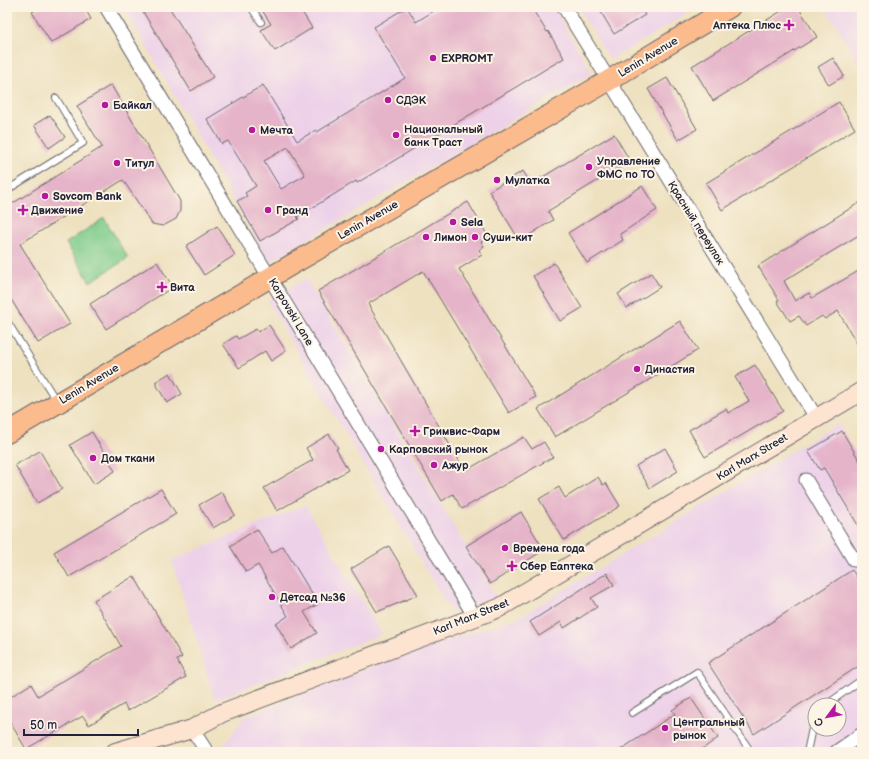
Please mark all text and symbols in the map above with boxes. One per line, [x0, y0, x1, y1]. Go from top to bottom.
place label: Аптека Плюс [712, 19, 781, 32]
marker: Аптека Плюс [784, 20, 794, 30]
street label: Lenin Avenue [616, 34, 681, 80]
place label: EXPROMT [441, 52, 494, 65]
marker: EXPROMT [428, 53, 438, 63]
place label: СДЭК [396, 94, 427, 107]
marker: СДЭК [383, 95, 393, 105]
place label: Байкал [113, 99, 152, 112]
marker: Байкал [100, 100, 110, 110]
place label: Национальный банк Траст [404, 123, 483, 149]
place label: Мечта [260, 124, 293, 137]
marker: Мечта [247, 125, 257, 135]
marker: Национальный банк Траст [391, 130, 401, 140]
place label: Управление ФМС по ТО [597, 155, 660, 181]
place label: Титул [125, 157, 154, 170]
marker: Титул [112, 158, 122, 168]
marker: Управление ФМС по ТО [584, 162, 594, 172]
place label: Мулатка [505, 174, 550, 187]
marker: Мулатка [492, 175, 502, 185]
street label: Красный переулок [665, 179, 727, 267]
place label: Sovcom Bank [53, 190, 122, 203]
marker: Sovcom Bank [40, 191, 50, 201]
street label: Lenin Avenue [336, 197, 401, 242]
place label: Движение [31, 204, 83, 217]
place label: Гранд [276, 204, 308, 217]
marker: Движение [18, 205, 28, 215]
marker: Гранд [263, 205, 273, 215]
place label: Sela [461, 216, 483, 229]
marker: Sela [448, 217, 458, 227]
place label: Лимон [433, 231, 467, 244]
place label: Суши-кит [483, 231, 534, 244]
marker: Лимон [421, 232, 431, 242]
marker: Суши-кит [470, 232, 480, 242]
street label: Karpovski Lane [266, 276, 316, 348]
place label: Вита [170, 281, 195, 294]
marker: Вита [157, 282, 167, 292]
street label: Lenin Avenue [57, 361, 122, 407]
place label: Династия [645, 363, 695, 376]
marker: Династия [632, 364, 642, 374]
place label: Гримвис-Фарм [423, 425, 500, 438]
marker: Гримвис-Фарм [410, 426, 420, 436]
street label: Karl Marx Street [714, 430, 790, 483]
place label: Карповский рынок [389, 443, 488, 456]
marker: Карповский рынок [376, 444, 386, 454]
place label: Дом ткани [101, 452, 155, 465]
marker: Дом ткани [88, 453, 98, 463]
place label: Ажур [441, 459, 469, 472]
marker: Ажур [429, 460, 439, 470]
place label: Времена года [513, 542, 585, 555]
marker: Времена года [500, 543, 510, 553]
place label: Сбер Еаптека [520, 560, 594, 573]
marker: Сбер Еаптека [507, 561, 517, 571]
place label: Детсад №36 [280, 591, 346, 604]
marker: Детсад №36 [267, 592, 277, 602]
street label: Karl Marx Street [431, 596, 511, 638]
north arrow [807, 697, 847, 737]
scale bar [24, 711, 138, 737]
text: С [811, 715, 826, 729]
place label: Центральный рынок [673, 716, 745, 742]
text: 50 m [30, 718, 57, 733]
marker: Центральный рынок [660, 723, 670, 733]

